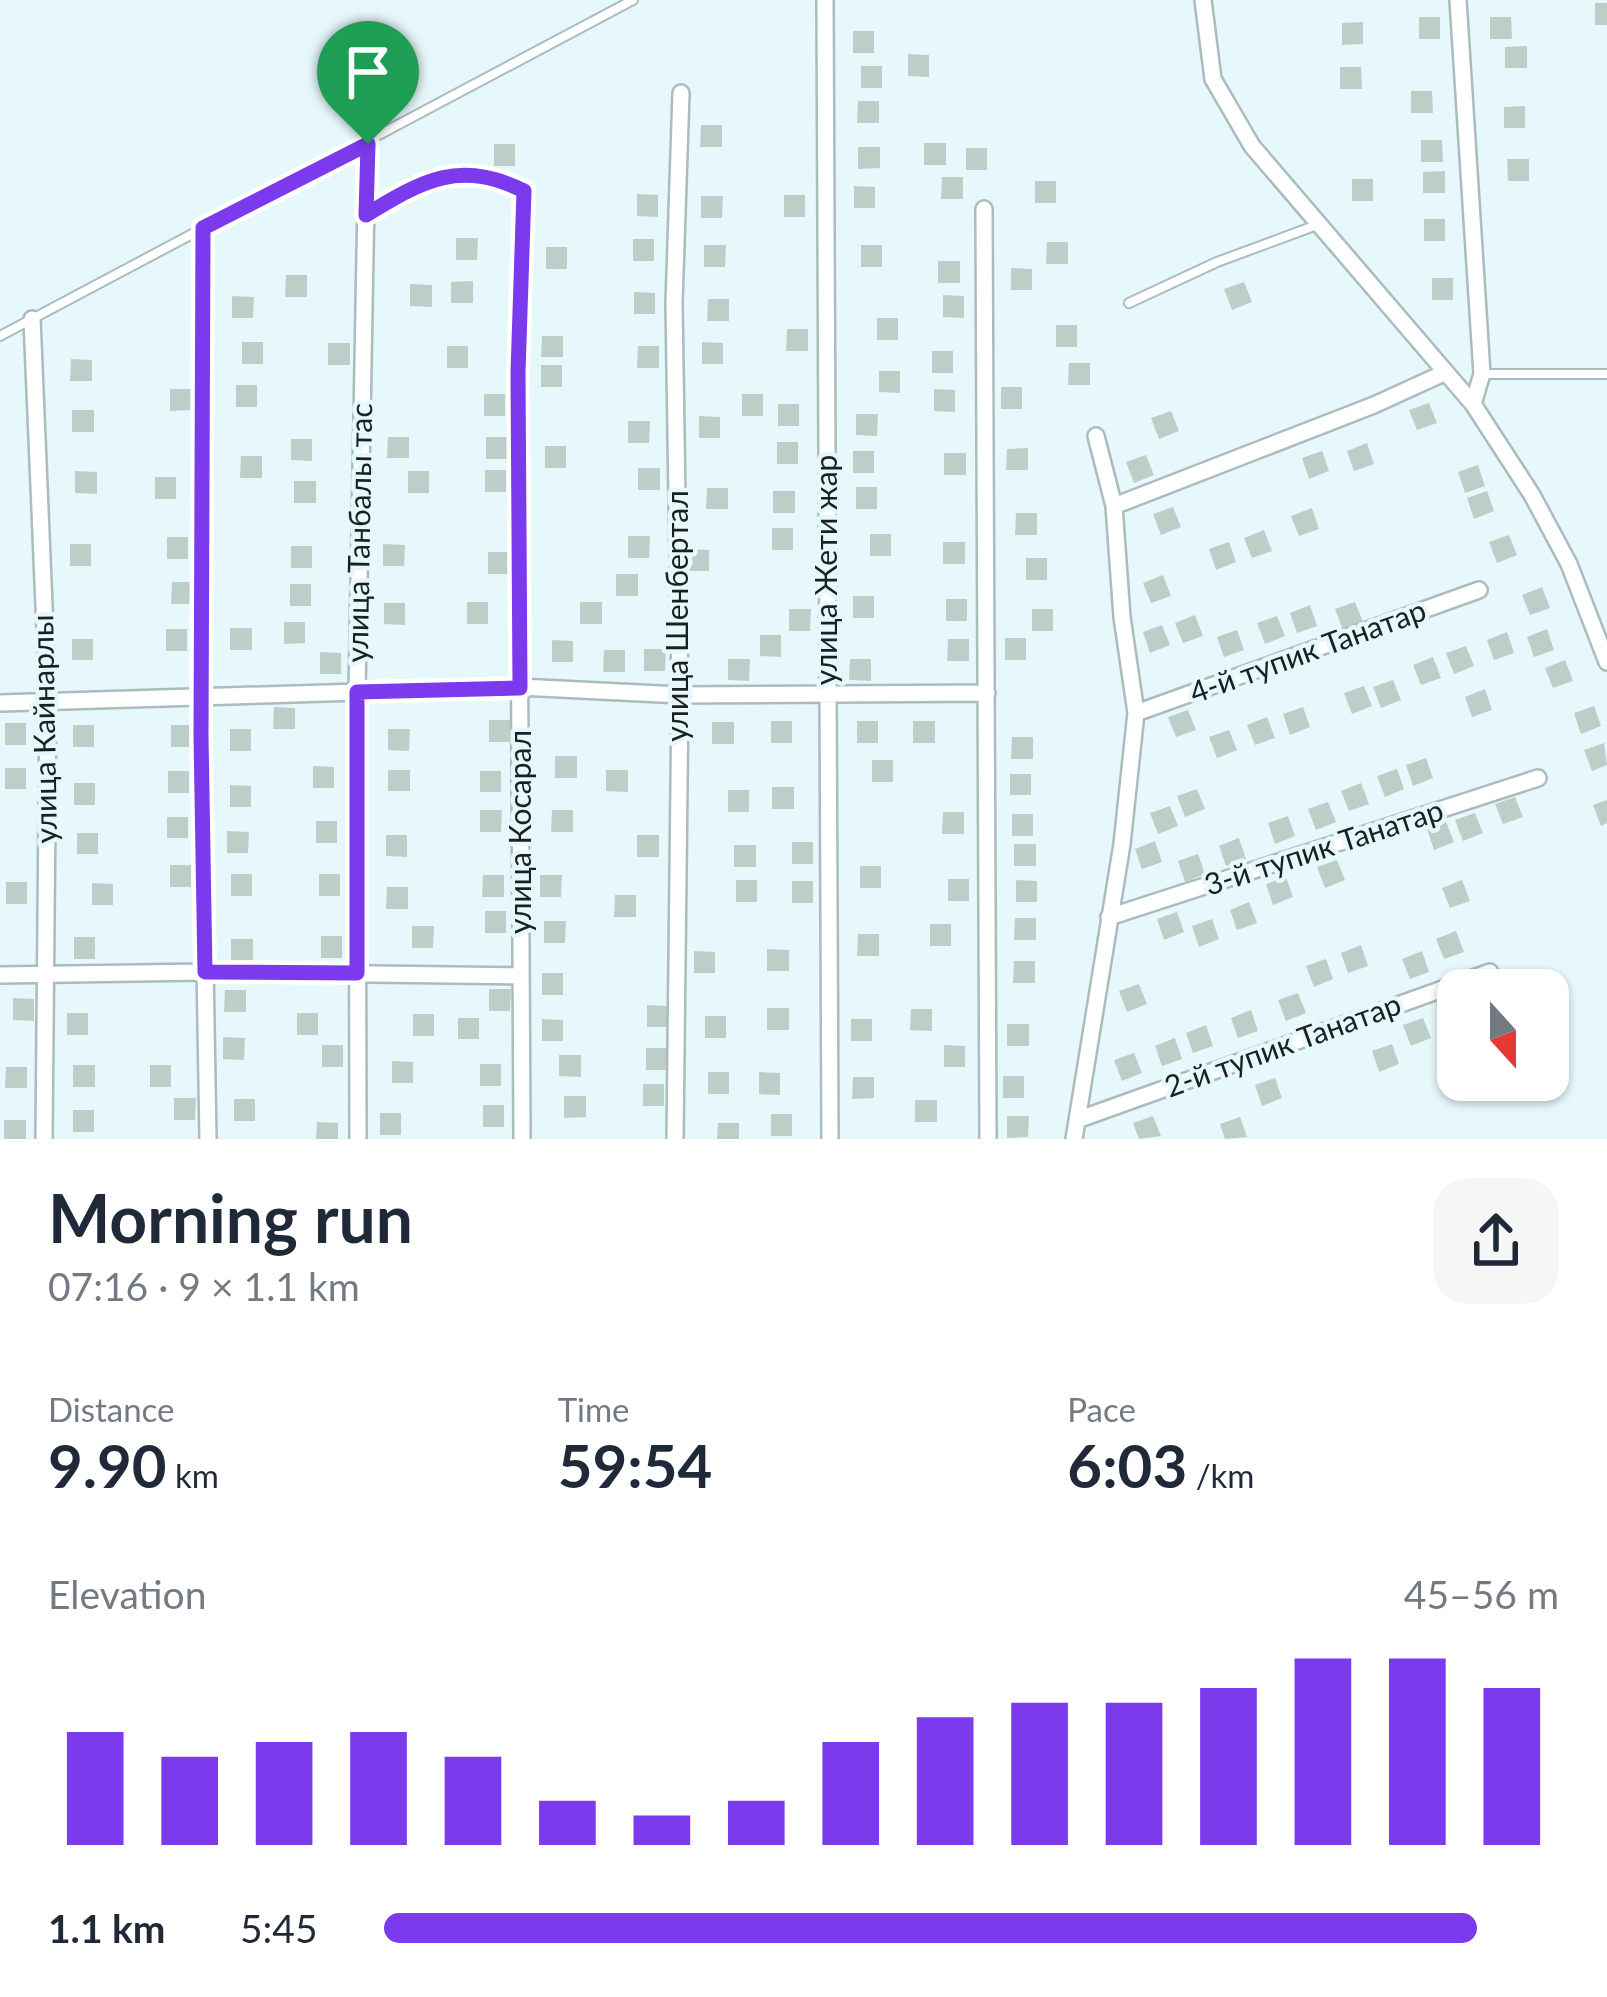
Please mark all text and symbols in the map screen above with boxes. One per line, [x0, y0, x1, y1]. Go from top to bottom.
pin [317, 21.0, 419, 144]
icon: arrive [335, 39, 401, 105]
street label: улица Танбалы тас [338, 403, 378, 663]
street label: улица Жети жар [807, 455, 843, 685]
street label: улица Шенбертал [658, 490, 694, 742]
street label: 4-й тупик Танатар [1184, 591, 1430, 710]
street label: улица Кайнарлы [23, 614, 63, 844]
street label: улица Косарал [501, 730, 537, 934]
street label: 3-й тупик Танатар [1199, 791, 1447, 902]
north arrow [1437, 969, 1569, 1101]
map controls [1437, 969, 1569, 1101]
street label: 2-й тупик Танатар [1159, 985, 1405, 1104]
text: Morning run [48, 1178, 413, 1257]
button: share [1433, 1178, 1559, 1304]
text: 07:16 · 9 × 1.1 km [48, 1263, 360, 1309]
text: Distance [48, 1389, 175, 1429]
text: Time [558, 1389, 630, 1429]
text: Pace [1067, 1389, 1136, 1429]
text: 9.90 [48, 1429, 167, 1501]
text: 59:54 [558, 1429, 712, 1501]
text: 6:03 [1067, 1429, 1187, 1501]
text: km [167, 1455, 219, 1495]
text: /km [1187, 1455, 1254, 1495]
text: Elevation [48, 1571, 206, 1617]
text: 45–56 m [1404, 1571, 1559, 1617]
text: 1.1 km [48, 1905, 166, 1951]
text: 5:45 [240, 1905, 318, 1951]

